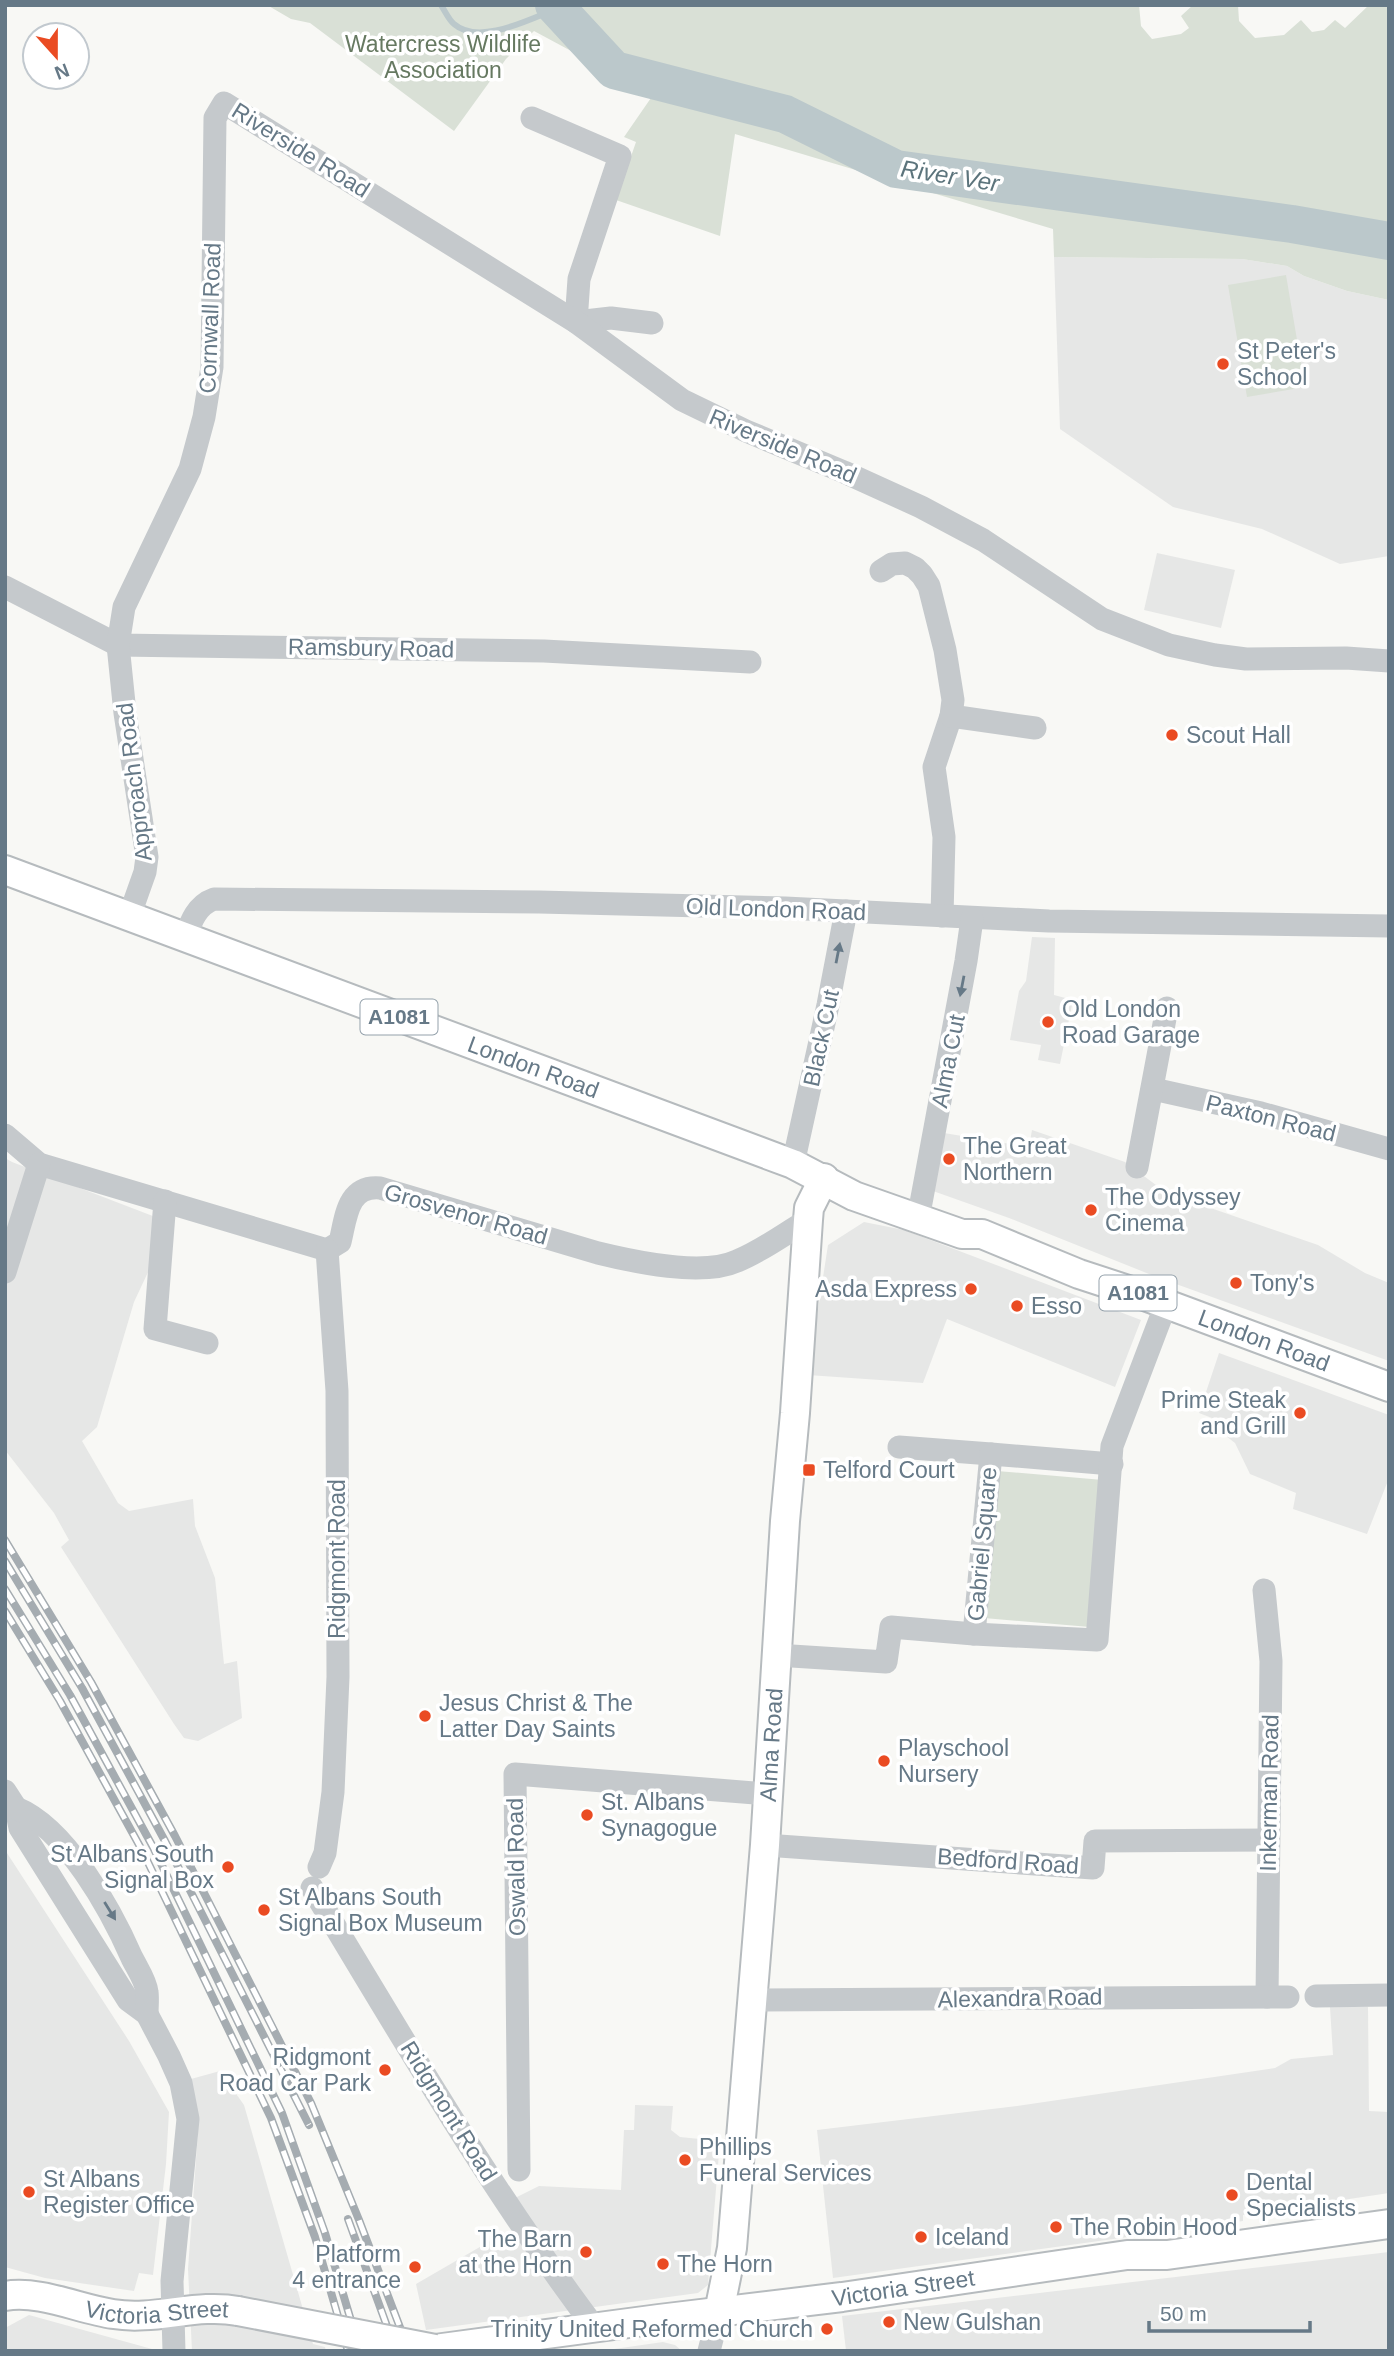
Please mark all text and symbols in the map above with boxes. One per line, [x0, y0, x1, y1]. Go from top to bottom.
north arrow [21, 21, 91, 91]
park label: Watercress Wildlife Association [345, 31, 541, 83]
text: N [52, 59, 72, 84]
street label: Riverside Road [227, 97, 375, 203]
water label: River Ver [899, 154, 1002, 197]
street label: Cornwall Road [194, 242, 226, 394]
place label: St Peter's School [1237, 338, 1336, 390]
marker: St Peter's School [1215, 356, 1231, 372]
street label: Riverside Road [706, 403, 860, 489]
street label: Ramsbury Road [288, 634, 454, 662]
street label: Approach Road [111, 701, 157, 863]
place label: Scout Hall [1186, 722, 1291, 748]
marker: Scout Hall [1164, 727, 1180, 743]
street label: Old London Road [685, 893, 867, 925]
one-way arrow [832, 942, 843, 964]
one-way arrow [956, 975, 967, 997]
street label: Black Cut [798, 987, 844, 1089]
place label: Old London Road Garage [1062, 996, 1200, 1048]
road number: A1081 [360, 1000, 438, 1034]
street label: Alma Cut [926, 1012, 970, 1110]
marker: Old London Road Garage [1040, 1014, 1056, 1030]
street label: London Road [464, 1031, 603, 1103]
street label: Paxton Road [1203, 1089, 1339, 1147]
place label: The Great Northern [963, 1133, 1067, 1185]
marker: The Great Northern [941, 1151, 957, 1167]
street label: Grosvenor Road [381, 1178, 551, 1250]
place label: The Odyssey Cinema [1105, 1184, 1241, 1236]
marker: The Odyssey Cinema [1083, 1202, 1099, 1218]
place label: Tony's [1250, 1270, 1314, 1296]
marker: Tony's [1228, 1275, 1244, 1291]
place label: Asda Express [815, 1276, 957, 1302]
road number: A1081 [1100, 1276, 1176, 1310]
marker: Asda Express [963, 1281, 979, 1297]
place label: Esso [1031, 1293, 1082, 1319]
marker: Esso [1009, 1298, 1025, 1314]
street label: London Road [1195, 1304, 1333, 1377]
place label: Prime Steak and Grill [1161, 1387, 1286, 1439]
marker: Prime Steak and Grill [1292, 1405, 1308, 1421]
place label: Telford Court [823, 1457, 955, 1483]
marker: Telford Court [801, 1462, 817, 1478]
street label: Gabriel Square [962, 1466, 1002, 1622]
street label: Ridgmont Road [324, 1479, 350, 1639]
street label: Alma Road [755, 1687, 788, 1802]
place label: Jesus Christ & The Latter Day Saints [439, 1690, 633, 1742]
marker: Jesus Christ & The Latter Day Saints [417, 1708, 433, 1724]
street label: Inkerman Road [1255, 1714, 1283, 1872]
place label: Playschool Nursery [898, 1735, 1009, 1787]
marker: Playschool Nursery [876, 1753, 892, 1769]
place label: St. Albans Synagogue [601, 1789, 717, 1841]
street label: Oswald Road [502, 1798, 530, 1936]
marker: St. Albans Synagogue [579, 1807, 595, 1823]
place label: St Albans South Signal Box [50, 1841, 214, 1893]
street label: Bedford Road [936, 1843, 1080, 1879]
marker: St Albans South Signal Box [220, 1859, 236, 1875]
place label: St Albans South Signal Box Museum [278, 1884, 483, 1936]
one-way arrow [103, 1902, 116, 1921]
marker: St Albans South Signal Box Museum [256, 1902, 272, 1918]
street label: Alexandra Road [937, 1984, 1103, 2012]
street label: Ridgmont Road [396, 2036, 502, 2186]
place label: Ridgmont Road Car Park [219, 2044, 372, 2096]
marker: Ridgmont Road Car Park [377, 2062, 393, 2078]
place label: Phillips Funeral Services [699, 2134, 872, 2186]
marker: Phillips Funeral Services [677, 2152, 693, 2168]
place label: St Albans Register Office [43, 2166, 195, 2218]
place label: Dental Specialists [1246, 2169, 1356, 2221]
marker: St Albans Register Office [21, 2184, 37, 2200]
marker: Dental Specialists [1224, 2187, 1240, 2203]
place label: The Robin Hood [1070, 2214, 1238, 2240]
marker: The Robin Hood [1048, 2219, 1064, 2235]
place label: Iceland [935, 2224, 1009, 2250]
place label: The Barn at the Horn [458, 2226, 572, 2278]
marker: Iceland [913, 2229, 929, 2245]
place label: Platform 4 entrance [292, 2241, 401, 2293]
marker: The Barn at the Horn [578, 2244, 594, 2260]
place label: The Horn [677, 2251, 773, 2277]
marker: The Horn [655, 2256, 671, 2272]
marker: Platform 4 entrance [407, 2259, 423, 2275]
street label: Victoria Street [830, 2265, 977, 2311]
scale bar [1149, 2290, 1310, 2334]
street label: Victoria Street [82, 2295, 230, 2329]
text: 50 m [1160, 2302, 1207, 2325]
place label: New Gulshan [903, 2309, 1041, 2335]
marker: New Gulshan [881, 2314, 897, 2330]
place label: Trinity United Reformed Church [490, 2316, 813, 2342]
marker: Trinity United Reformed Church [819, 2321, 835, 2337]

